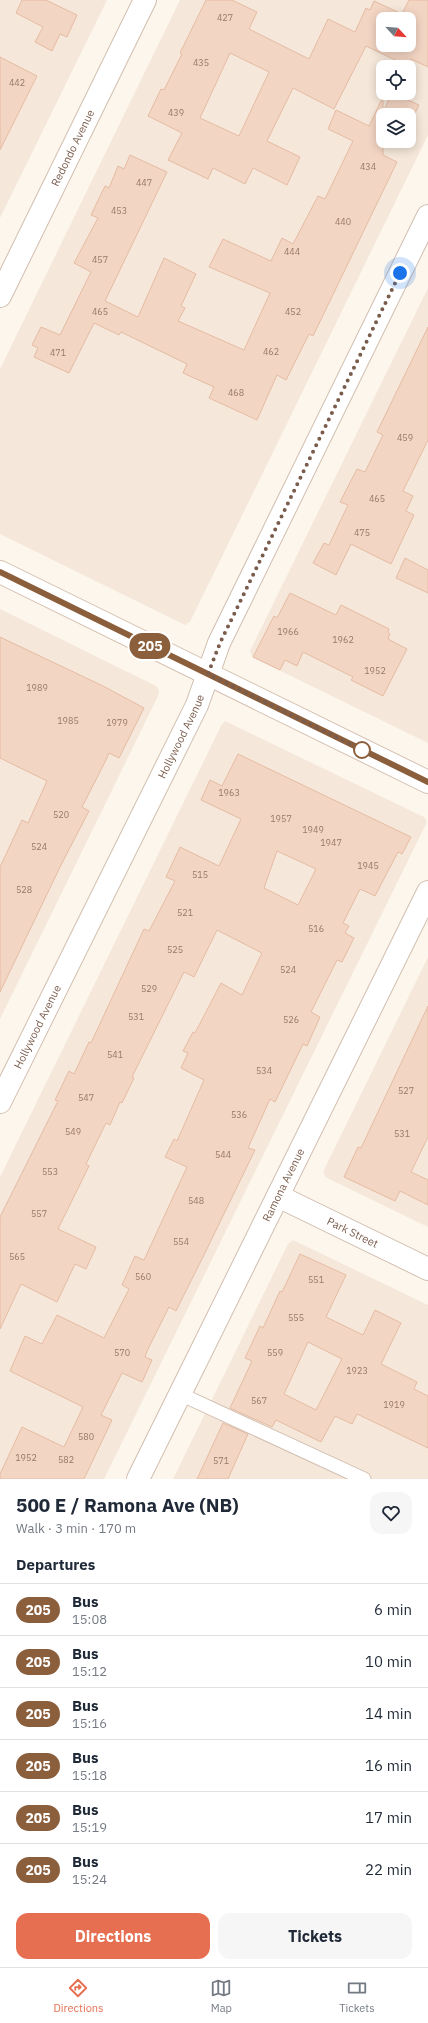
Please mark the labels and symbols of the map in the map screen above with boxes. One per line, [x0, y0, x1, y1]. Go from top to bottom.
house number: 427 [217, 12, 233, 23]
north arrow [376, 12, 416, 52]
house number: 435 [193, 57, 209, 68]
house number: 442 [9, 77, 25, 88]
street label: Redondo Avenue [48, 107, 97, 188]
house number: 439 [168, 107, 184, 118]
house number: 434 [360, 161, 376, 172]
house number: 447 [136, 177, 152, 188]
house number: 453 [111, 205, 127, 216]
house number: 440 [335, 216, 351, 227]
house number: 444 [284, 246, 300, 257]
house number: 457 [92, 254, 108, 265]
your location [390, 263, 410, 283]
house number: 465 [92, 306, 108, 317]
house number: 452 [285, 306, 301, 317]
house number: 462 [263, 346, 279, 357]
house number: 471 [50, 347, 66, 358]
house number: 468 [228, 387, 244, 398]
house number: 459 [397, 432, 413, 443]
house number: 465 [369, 493, 385, 504]
house number: 475 [354, 527, 370, 538]
house number: 1966 [277, 626, 299, 637]
line badge: 205 [127, 633, 173, 659]
house number: 1962 [332, 634, 354, 645]
house number: 1952 [364, 665, 386, 676]
house number: 1989 [26, 682, 48, 693]
street label: Hollywood Avenue [155, 693, 207, 781]
house number: 1985 [57, 715, 79, 726]
house number: 1979 [106, 717, 128, 728]
unlabelled marker [353, 741, 371, 759]
house number: 1963 [218, 787, 240, 798]
house number: 520 [53, 809, 69, 820]
house number: 1957 [270, 813, 292, 824]
house number: 1949 [302, 824, 324, 835]
house number: 1947 [320, 837, 342, 848]
house number: 524 [31, 841, 47, 852]
house number: 1945 [357, 860, 379, 871]
house number: 515 [192, 869, 208, 880]
house number: 528 [16, 884, 32, 895]
house number: 521 [177, 907, 193, 918]
house number: 516 [308, 923, 324, 934]
house number: 525 [167, 944, 183, 955]
house number: 524 [280, 964, 296, 975]
street label: Hollywood Avenue [11, 983, 64, 1071]
house number: 529 [141, 983, 157, 994]
house number: 531 [128, 1011, 144, 1022]
house number: 526 [283, 1014, 299, 1025]
house number: 541 [107, 1049, 123, 1060]
house number: 534 [256, 1065, 272, 1076]
house number: 527 [398, 1085, 414, 1096]
house number: 547 [78, 1092, 94, 1103]
house number: 536 [231, 1109, 247, 1120]
house number: 549 [65, 1126, 81, 1137]
house number: 531 [394, 1128, 410, 1139]
street label: Ramona Avenue [259, 1146, 307, 1224]
house number: 544 [215, 1149, 231, 1160]
house number: 553 [42, 1166, 58, 1177]
house number: 548 [188, 1195, 204, 1206]
house number: 557 [31, 1208, 47, 1219]
street label: Park Street [325, 1214, 381, 1251]
house number: 554 [173, 1236, 189, 1247]
house number: 565 [9, 1251, 25, 1262]
house number: 560 [135, 1271, 151, 1282]
house number: 551 [308, 1274, 324, 1285]
house number: 555 [288, 1312, 304, 1323]
house number: 570 [114, 1347, 130, 1358]
house number: 559 [267, 1347, 283, 1358]
house number: 1923 [346, 1365, 368, 1376]
house number: 567 [251, 1395, 267, 1406]
house number: 1919 [383, 1399, 405, 1410]
house number: 580 [78, 1431, 94, 1442]
house number: 1952 [15, 1452, 37, 1463]
house number: 582 [58, 1454, 74, 1465]
house number: 571 [213, 1455, 229, 1466]

